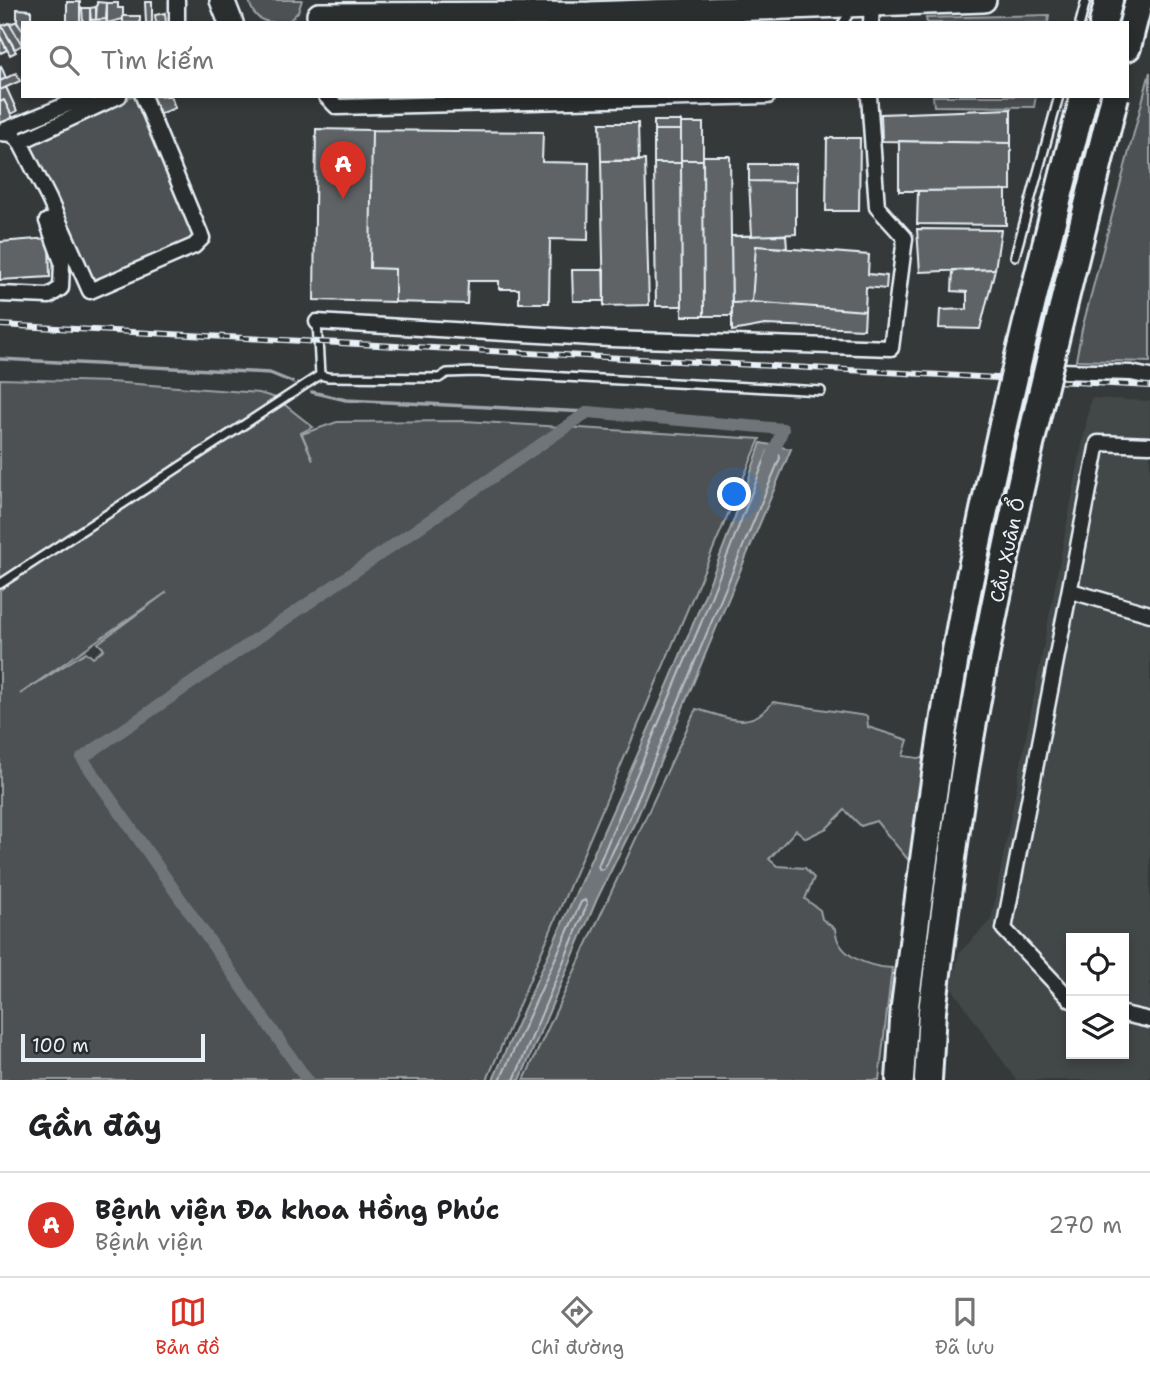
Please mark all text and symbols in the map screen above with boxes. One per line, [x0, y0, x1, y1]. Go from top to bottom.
search box [21, 21, 1129, 98]
icon: search [45, 41, 83, 79]
text: Tìm kiếm [101, 42, 214, 77]
pin: A [320, 141, 366, 199]
your location [717, 477, 751, 511]
street label: Cầu Xuân Ổ [981, 495, 1031, 605]
map controls [1066, 933, 1129, 1059]
button: locate [1066, 933, 1129, 996]
button: layers [1066, 996, 1129, 1059]
scale bar [21, 1031, 205, 1063]
text: 100 m [32, 1033, 89, 1058]
text: Gần đây [28, 1105, 162, 1146]
text: Bệnh viện Đa khoa Hồng Phúc [95, 1192, 499, 1227]
text: A [42, 1210, 60, 1240]
text: 270 m [1048, 1210, 1122, 1240]
text: Bệnh viện [95, 1227, 203, 1257]
tab: Bản đồ [155, 1293, 220, 1360]
tab: Chỉ đường [531, 1293, 624, 1360]
tab: Đã lưu [935, 1293, 994, 1360]

